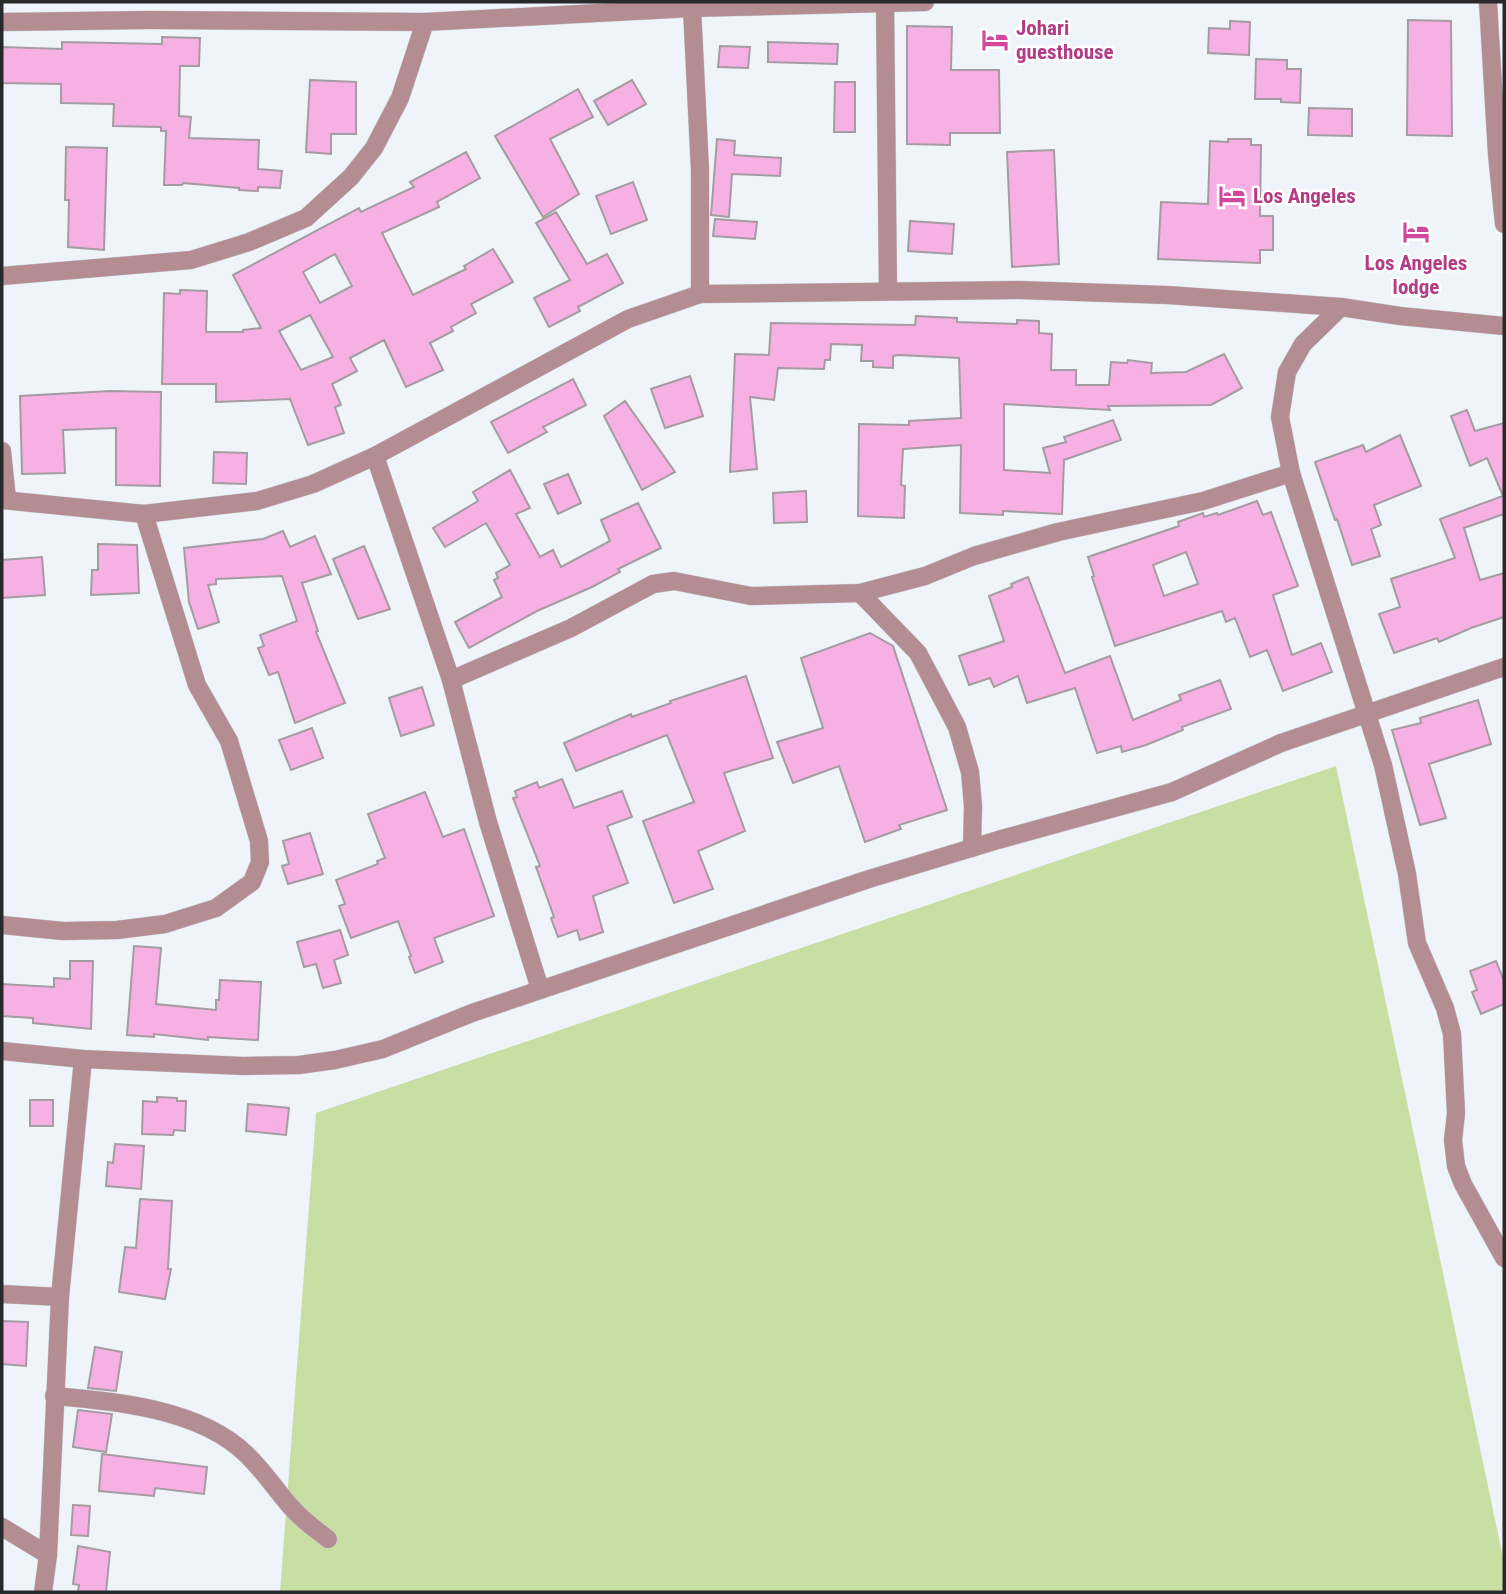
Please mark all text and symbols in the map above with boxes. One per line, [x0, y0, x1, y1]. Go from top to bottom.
place label: Johari guesthouse [1016, 16, 1114, 64]
hotel icon: Johari guesthouse [980, 25, 1010, 55]
hotel icon: Los Angeles [1217, 181, 1247, 211]
place label: Los Angeles [1253, 184, 1356, 208]
hotel icon: Los Angeles lodge [1401, 217, 1431, 247]
place label: Los Angeles lodge [1365, 251, 1467, 299]

